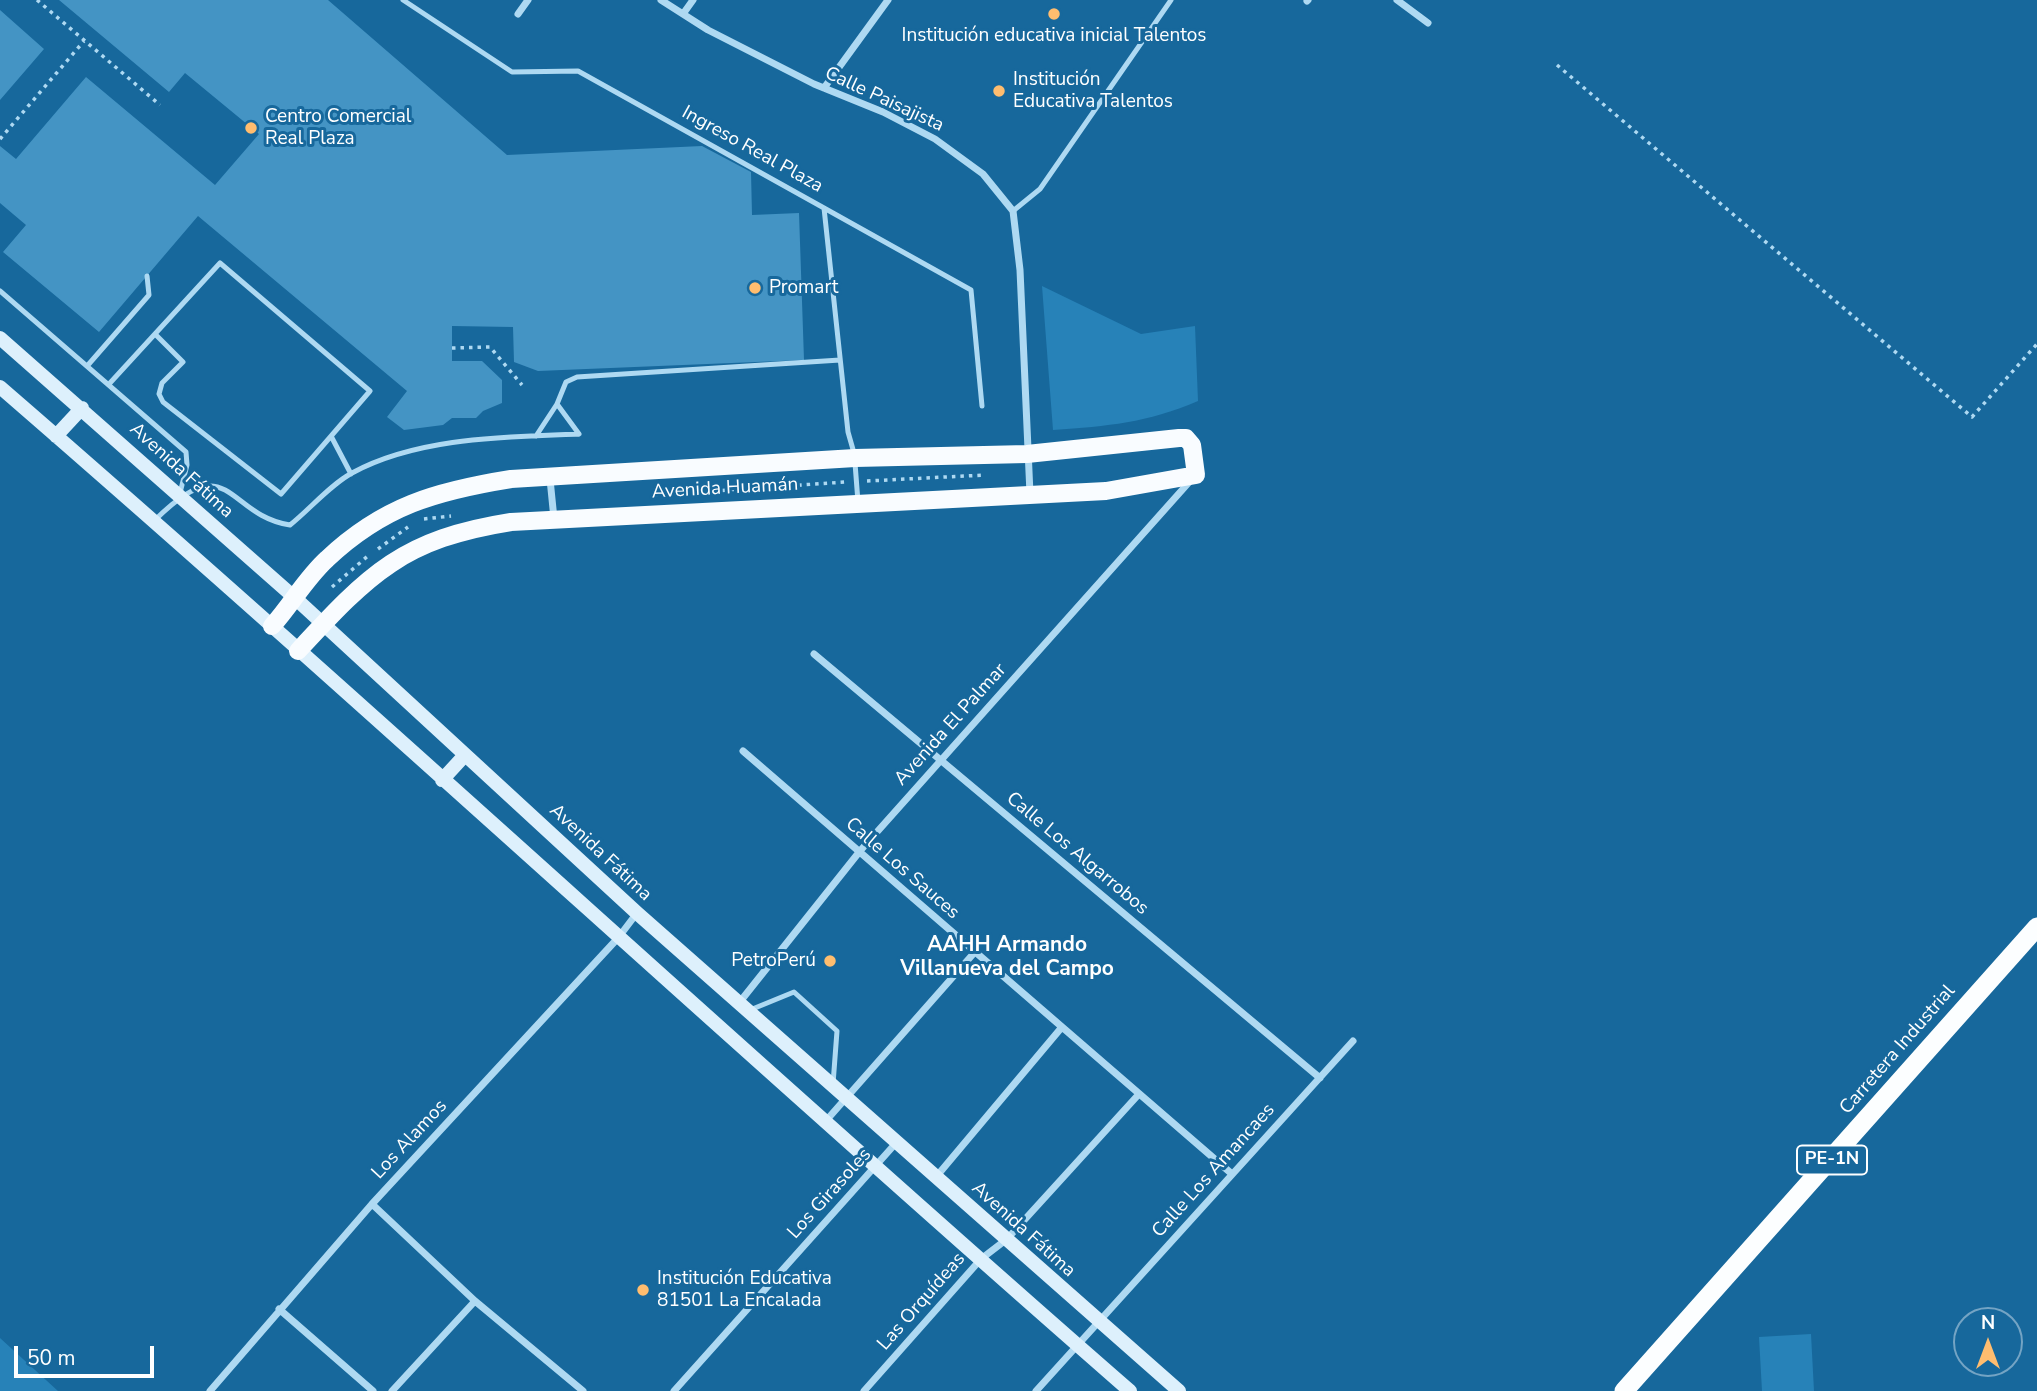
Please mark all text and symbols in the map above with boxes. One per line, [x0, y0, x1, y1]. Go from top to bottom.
marker: Institución educativa inicial Talentos [1046, 6, 1062, 22]
place label: Institución educativa inicial Talentos [902, 25, 1206, 47]
street label: Calle Paisajista [821, 62, 947, 138]
place label: Institución Educativa Talentos [1013, 69, 1173, 113]
marker: Institución Educativa Talentos [991, 83, 1007, 99]
street label: Ingreso Real Plaza [677, 102, 827, 198]
place label: Centro Comercial Real Plaza [265, 106, 411, 150]
marker: Centro Comercial Real Plaza [243, 120, 259, 136]
place label: Promart [769, 277, 838, 299]
marker: Promart [747, 280, 763, 296]
street label: Avenida Fátima [124, 418, 238, 524]
street label: Avenida Huamán [651, 474, 799, 504]
street label: Avenida El Palmar [890, 659, 1012, 791]
street label: Calle Los Algarrobos [1001, 788, 1153, 920]
street label: Avenida Fátima [544, 800, 656, 906]
street label: Calle Los Sauces [840, 813, 964, 925]
district label: AAHH Armando Villanueva del Campo [900, 933, 1114, 983]
place label: PetroPerú [731, 950, 816, 972]
marker: PetroPerú [822, 953, 838, 969]
street label: Carretera Industrial [1835, 980, 1961, 1120]
street label: Los Alamos [367, 1096, 453, 1184]
street label: Calle Los Amancaes [1148, 1099, 1280, 1243]
street label: Los Girasoles [783, 1144, 877, 1244]
road number: PE-1N [1797, 1146, 1867, 1175]
street label: Avenida Fátima [966, 1177, 1080, 1283]
street label: Las Orquídeas [873, 1248, 971, 1356]
place label: Institución Educativa 81501 La Encalada [657, 1268, 832, 1312]
marker: Institución Educativa 81501 La Encalada [635, 1282, 651, 1298]
north arrow [1953, 1307, 2023, 1377]
text: N [1981, 1310, 1995, 1336]
scale bar [18, 1332, 158, 1376]
text: 50 m [27, 1344, 76, 1372]

